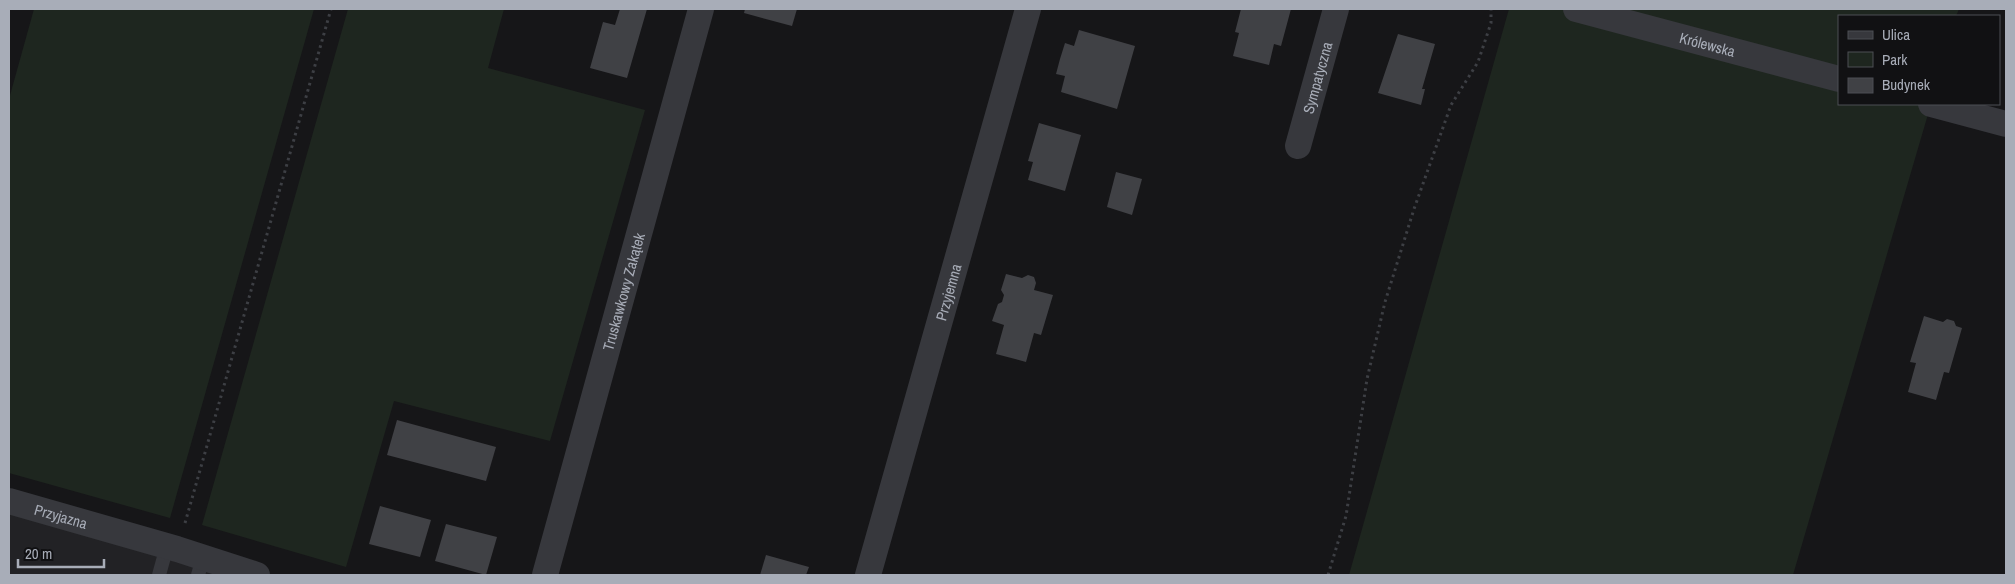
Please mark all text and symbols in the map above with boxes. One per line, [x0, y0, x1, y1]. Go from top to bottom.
legend [1838, 15, 2000, 105]
text: Ulica [1882, 24, 1910, 45]
street label: Królewska [1677, 27, 1738, 61]
street label: Sympatyczna [1297, 39, 1337, 116]
text: Park [1882, 49, 1908, 70]
text: Budynek [1882, 74, 1931, 95]
street label: Truskawkowy Zakątek [597, 229, 650, 353]
street label: Przyjemna [930, 261, 966, 323]
street label: Przyjazna [32, 498, 90, 533]
scale bar [18, 536, 104, 568]
text: 20 m [25, 543, 52, 564]

